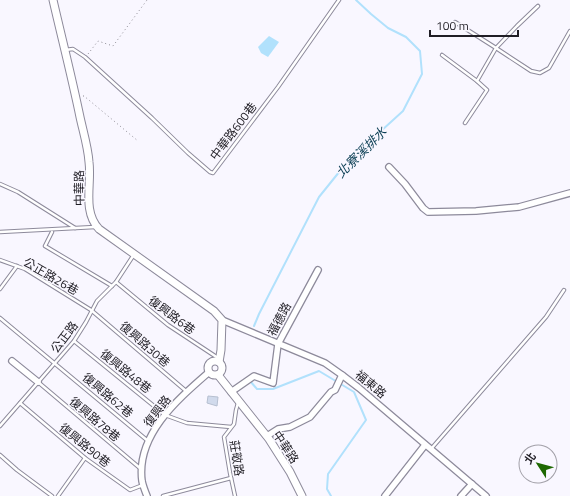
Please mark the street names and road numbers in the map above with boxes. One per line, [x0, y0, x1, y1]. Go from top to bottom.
street label: 中華路600巷 [205, 98, 261, 164]
street label: 中華路 [69, 170, 89, 206]
street label: 公正路26巷 [20, 252, 82, 300]
street label: 復興路6巷 [144, 291, 200, 339]
street label: 福德路 [262, 299, 296, 339]
street label: 公正路 [46, 317, 82, 357]
street label: 復興路30巷 [116, 317, 174, 371]
street label: 復興路48巷 [96, 344, 156, 398]
street label: 福東路 [351, 365, 391, 403]
street label: 復興路62巷 [78, 368, 138, 422]
street label: 復興路 [139, 391, 175, 431]
street label: 復興路78巷 [65, 392, 125, 446]
street label: 復興路90巷 [55, 418, 115, 472]
street label: 中華路 [268, 427, 304, 467]
street label: 莊敬路 [225, 439, 249, 477]

